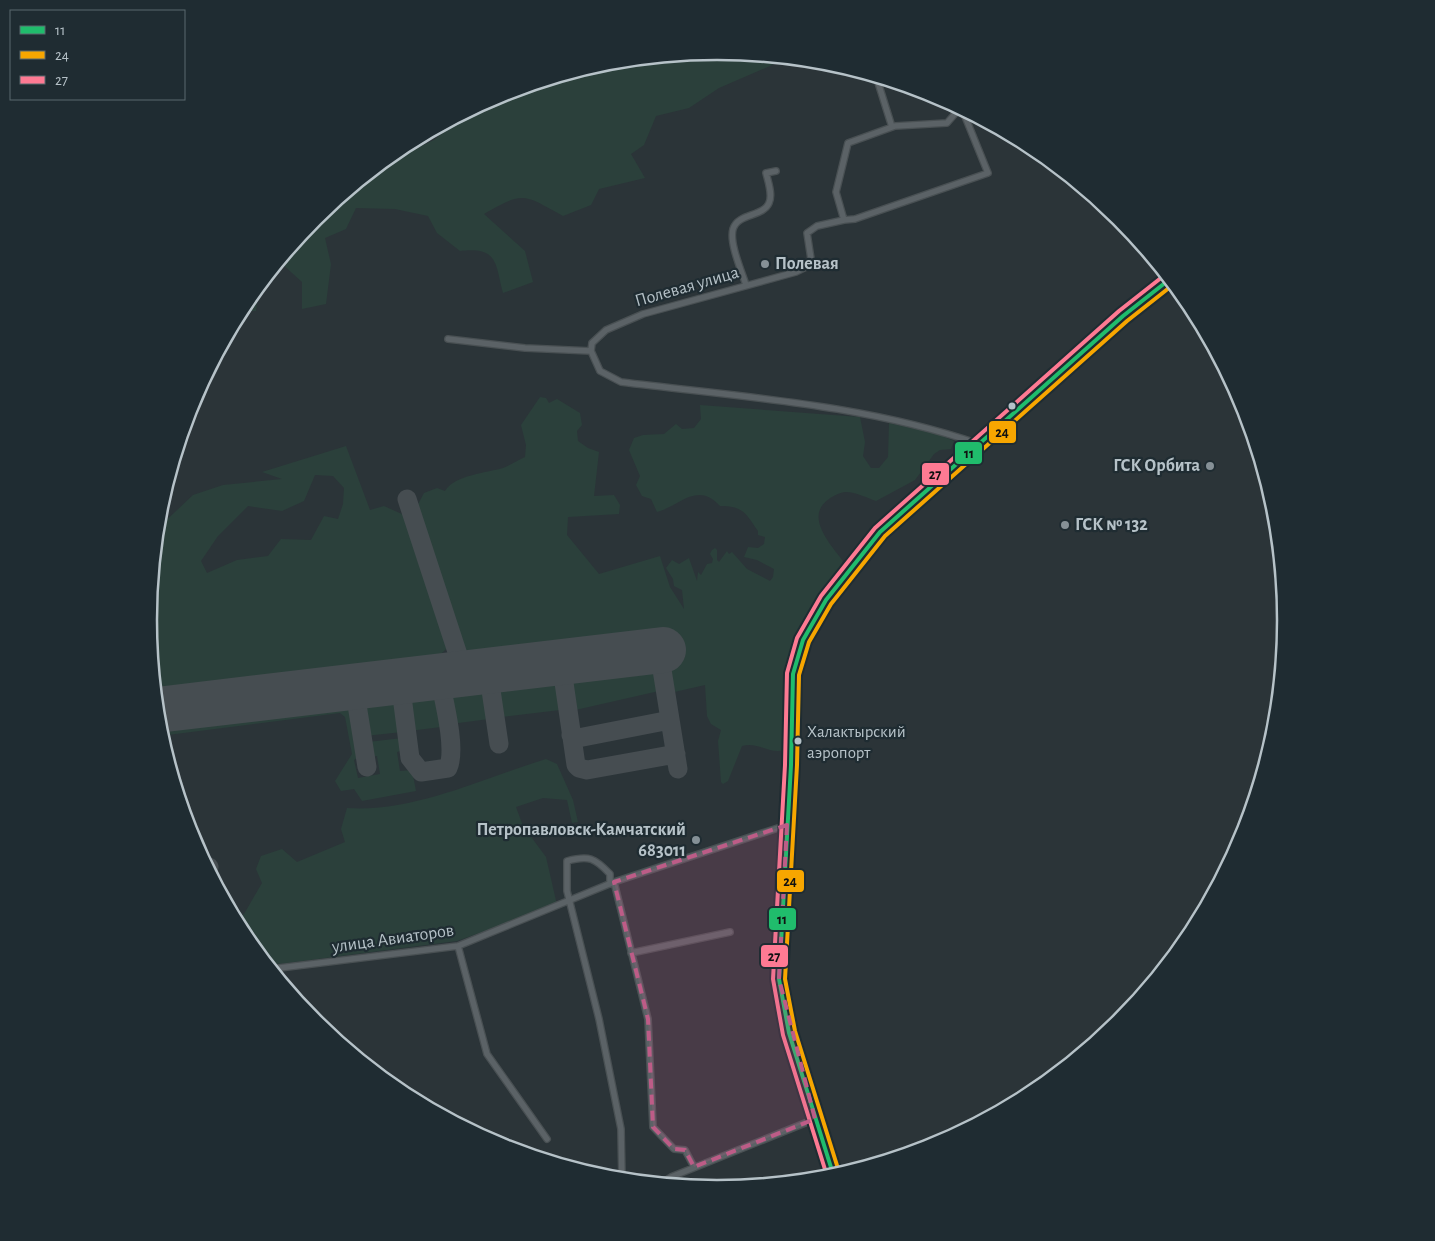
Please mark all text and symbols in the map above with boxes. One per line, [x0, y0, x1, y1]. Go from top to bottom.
legend [10, 10, 185, 100]
text: 11 [55, 23, 65, 38]
text: 24 [55, 48, 69, 63]
text: 27 [55, 73, 68, 88]
place label: Полевая [775, 255, 839, 273]
marker: Полевая [759, 258, 771, 270]
street label: Полевая улица [633, 264, 741, 310]
unlabelled marker [1007, 401, 1017, 411]
line badge: 24 [988, 420, 1017, 444]
text: 24 [995, 426, 1009, 440]
line badge: 11 [954, 441, 983, 465]
text: 11 [964, 447, 974, 461]
place label: ГСК Орбита [1113, 457, 1200, 475]
marker: ГСК Орбита [1204, 460, 1216, 472]
line badge: 27 [921, 462, 950, 486]
text: 27 [929, 468, 941, 482]
place label: ГСК № 132 [1075, 516, 1148, 534]
marker: ГСК № 132 [1059, 519, 1071, 531]
place label: Халактырский аэропорт [807, 723, 906, 761]
marker: Халактырский аэропорт [793, 736, 803, 746]
place label: Петропавловск-Камчатский 683011 [476, 821, 686, 860]
marker: Петропавловск-Камчатский 683011 [690, 834, 702, 846]
line badge: 24 [776, 869, 805, 893]
text: 24 [783, 875, 797, 889]
line badge: 11 [768, 907, 797, 931]
text: 11 [777, 913, 787, 927]
street label: улица Авиаторов [330, 922, 455, 957]
line badge: 27 [760, 944, 789, 968]
text: 27 [768, 950, 780, 964]

